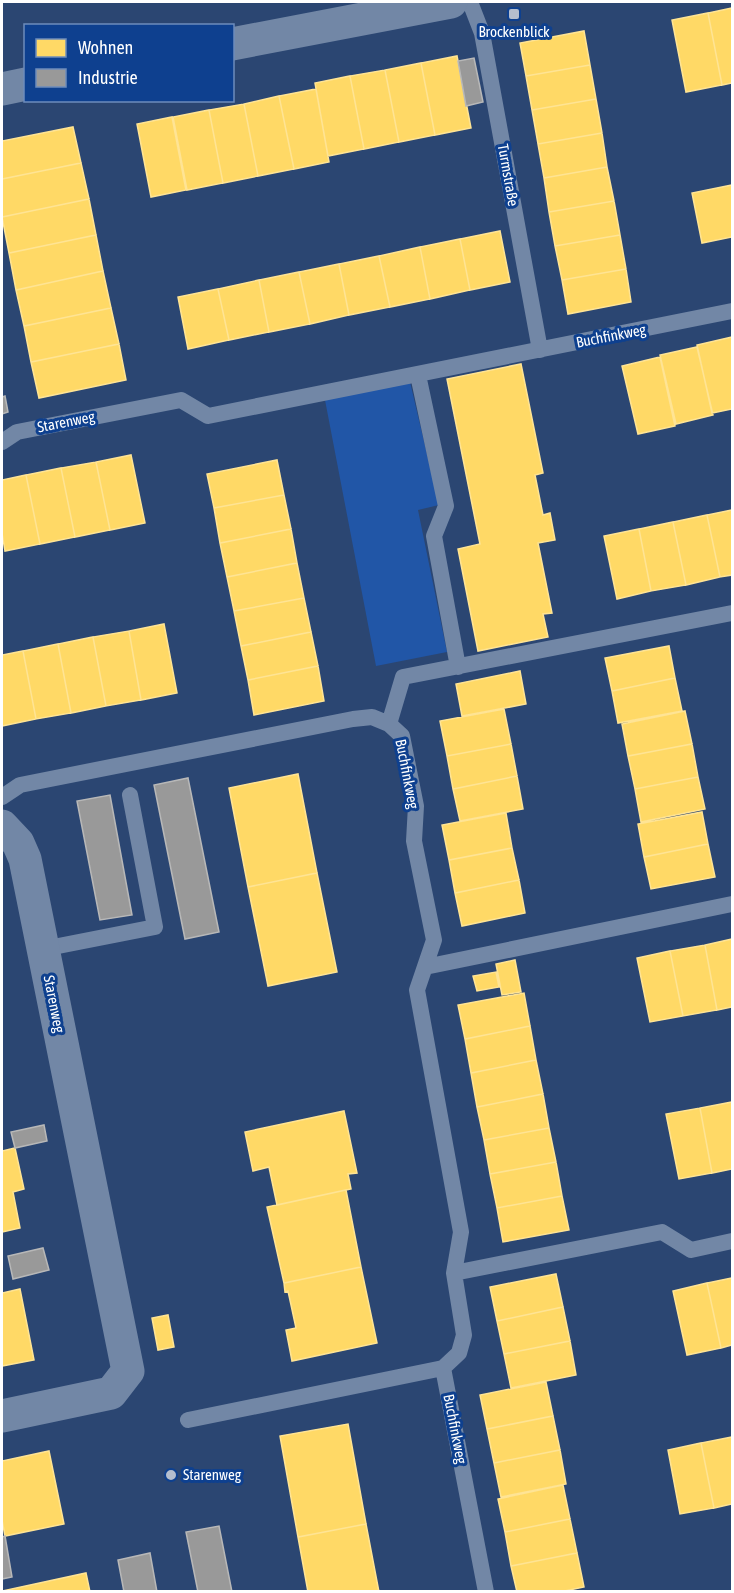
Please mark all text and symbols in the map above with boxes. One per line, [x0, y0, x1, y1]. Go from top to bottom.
marker: Brockenblick [507, 7, 521, 21]
place label: Brockenblick [478, 23, 550, 40]
legend [24, 24, 234, 102]
text: Wohnen [78, 37, 133, 58]
text: Industrie [78, 67, 138, 88]
street label: Turmstraße [495, 142, 522, 208]
street label: Buchfinkweg [575, 320, 648, 351]
street label: Starenweg [36, 408, 97, 435]
street label: Buchfinkweg [392, 738, 423, 811]
street label: Starenweg [41, 974, 68, 1035]
street label: Buchfinkweg [440, 1393, 471, 1466]
place label: Starenweg [183, 1466, 242, 1483]
marker: Starenweg [164, 1468, 178, 1482]

